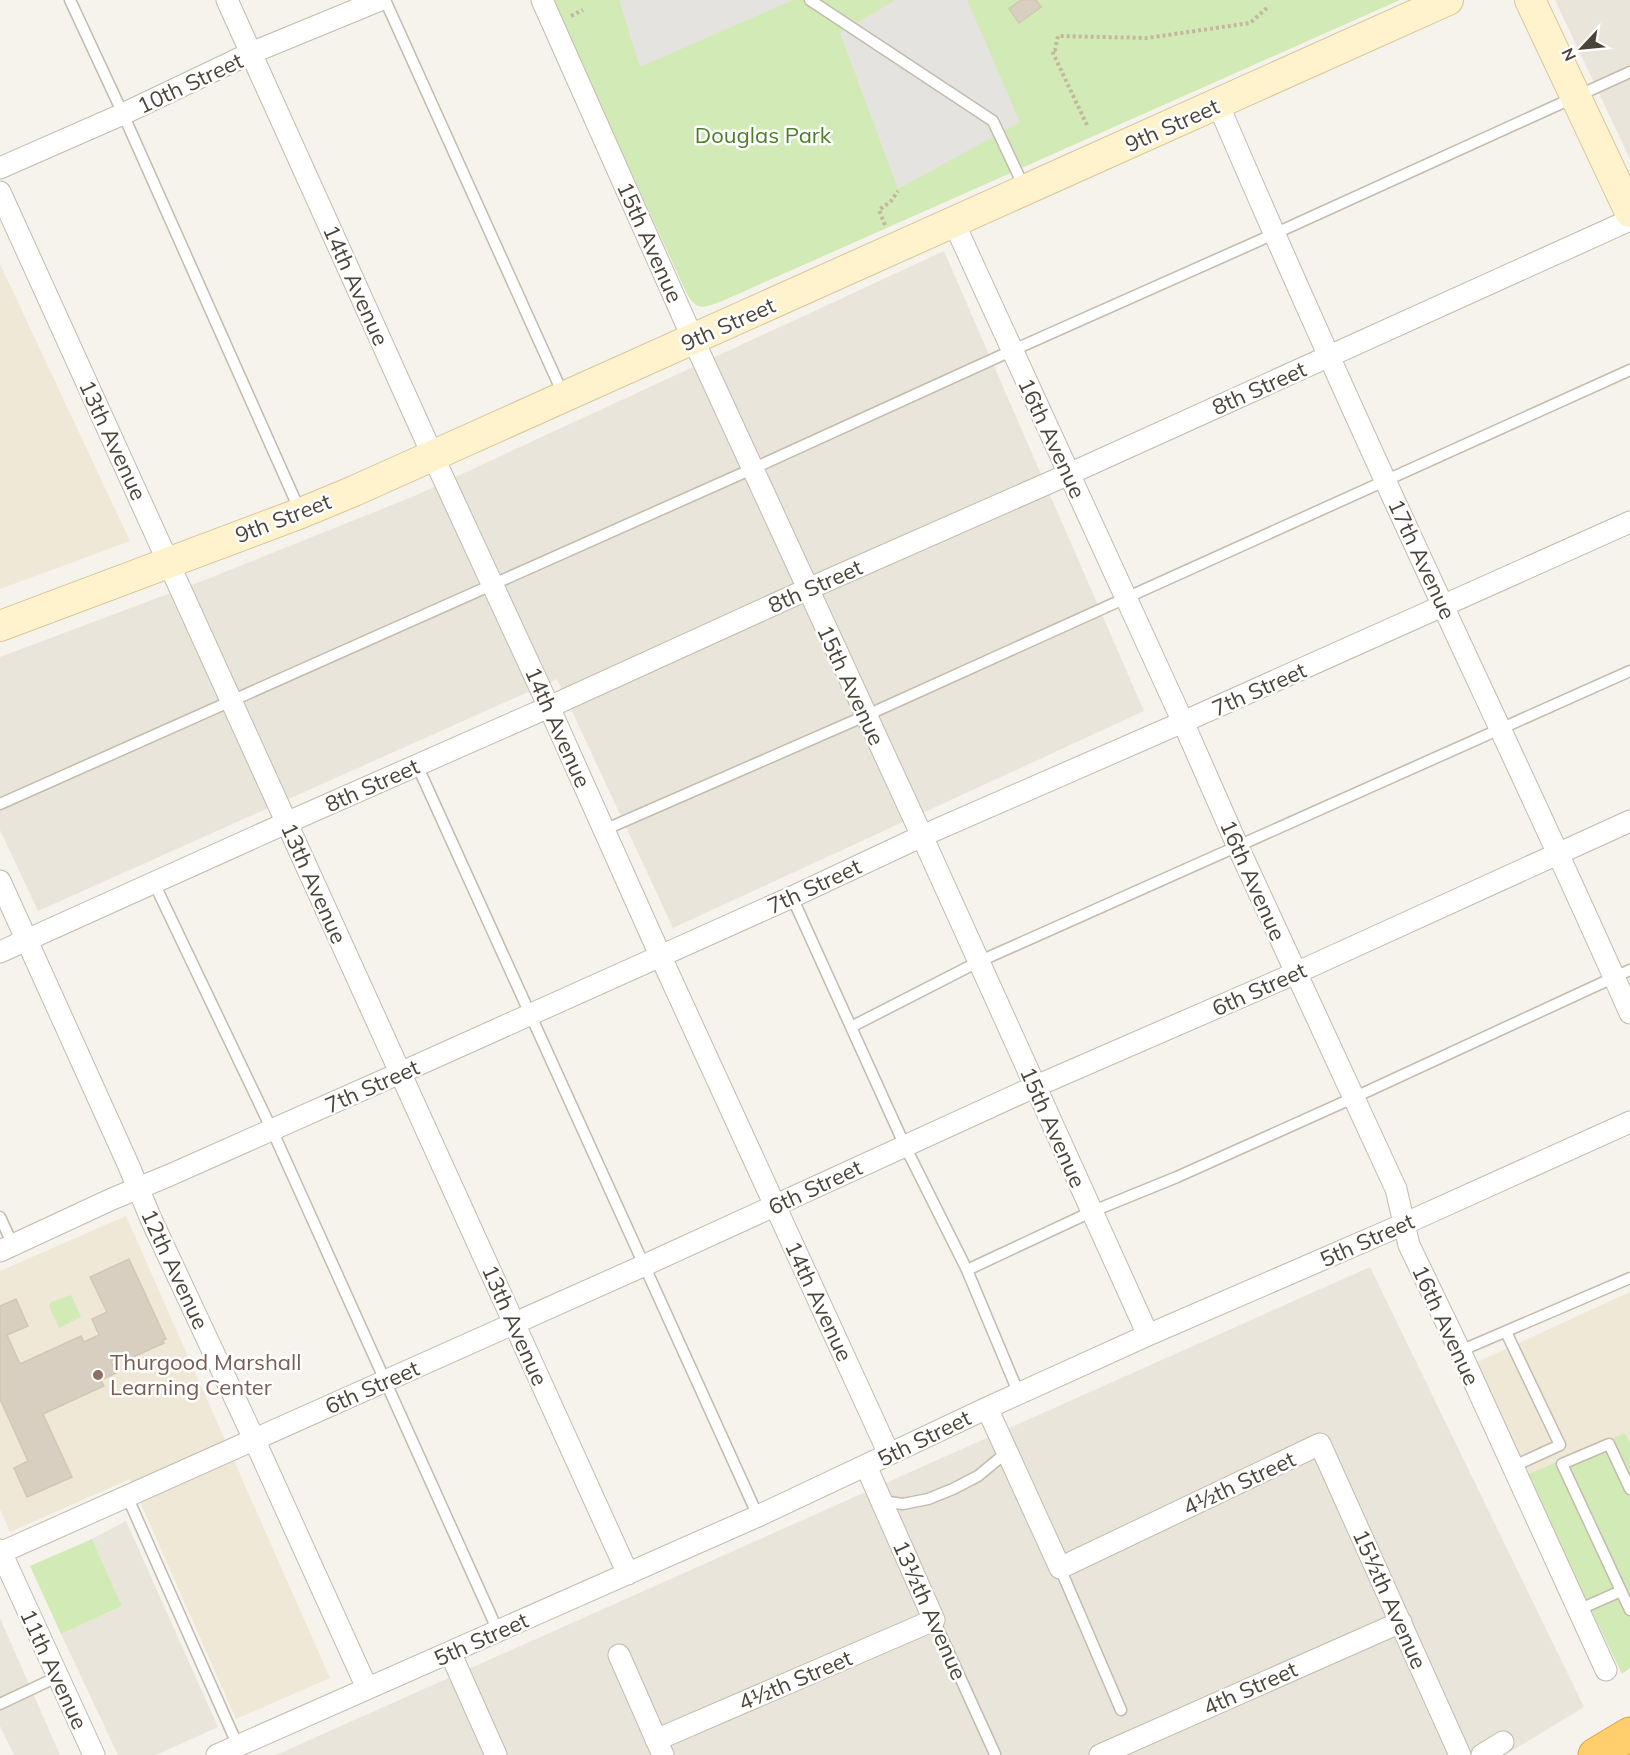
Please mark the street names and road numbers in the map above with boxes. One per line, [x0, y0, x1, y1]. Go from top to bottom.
street label: 10th Street [133, 46, 248, 120]
street label: 9th Street [1120, 92, 1224, 158]
street label: 15th Avenue [611, 177, 689, 307]
street label: 14th Avenue [317, 220, 395, 350]
street label: 9th Street [676, 291, 780, 357]
street label: 8th Street [1207, 355, 1311, 421]
street label: 16th Avenue [1012, 373, 1092, 503]
street label: 13th Avenue [73, 375, 153, 505]
street label: 9th Street [231, 487, 335, 549]
street label: 17th Avenue [1382, 494, 1462, 624]
street label: 8th Street [763, 553, 867, 619]
street label: 15th Avenue [811, 620, 891, 750]
street label: 7th Street [1207, 656, 1311, 722]
street label: 14th Avenue [519, 662, 597, 792]
street label: 8th Street [320, 752, 424, 818]
street label: 16th Avenue [1214, 815, 1292, 945]
street label: 13th Avenue [275, 818, 353, 948]
street label: 7th Street [763, 852, 866, 920]
street label: 6th Street [1207, 956, 1311, 1022]
street label: 7th Street [320, 1053, 424, 1119]
street label: 15th Avenue [1014, 1062, 1092, 1192]
street label: 6th Street [764, 1153, 867, 1221]
street label: 12th Avenue [135, 1204, 215, 1334]
street label: 5th Street [1315, 1207, 1419, 1273]
street label: 14th Avenue [779, 1236, 859, 1366]
street label: 13th Avenue [476, 1260, 554, 1390]
street label: 16th Avenue [1406, 1260, 1486, 1390]
street label: 6th Street [320, 1354, 424, 1420]
street label: 5th Street [873, 1403, 976, 1473]
street label: 4½th Street [1178, 1445, 1300, 1521]
street label: 15½th Avenue [1347, 1525, 1433, 1673]
street label: 13½th Avenue [887, 1536, 973, 1684]
street label: 11th Avenue [14, 1604, 94, 1734]
street label: 5th Street [429, 1606, 533, 1672]
street label: 4½th Street [734, 1643, 856, 1717]
street label: 4th Street [1198, 1655, 1302, 1721]

